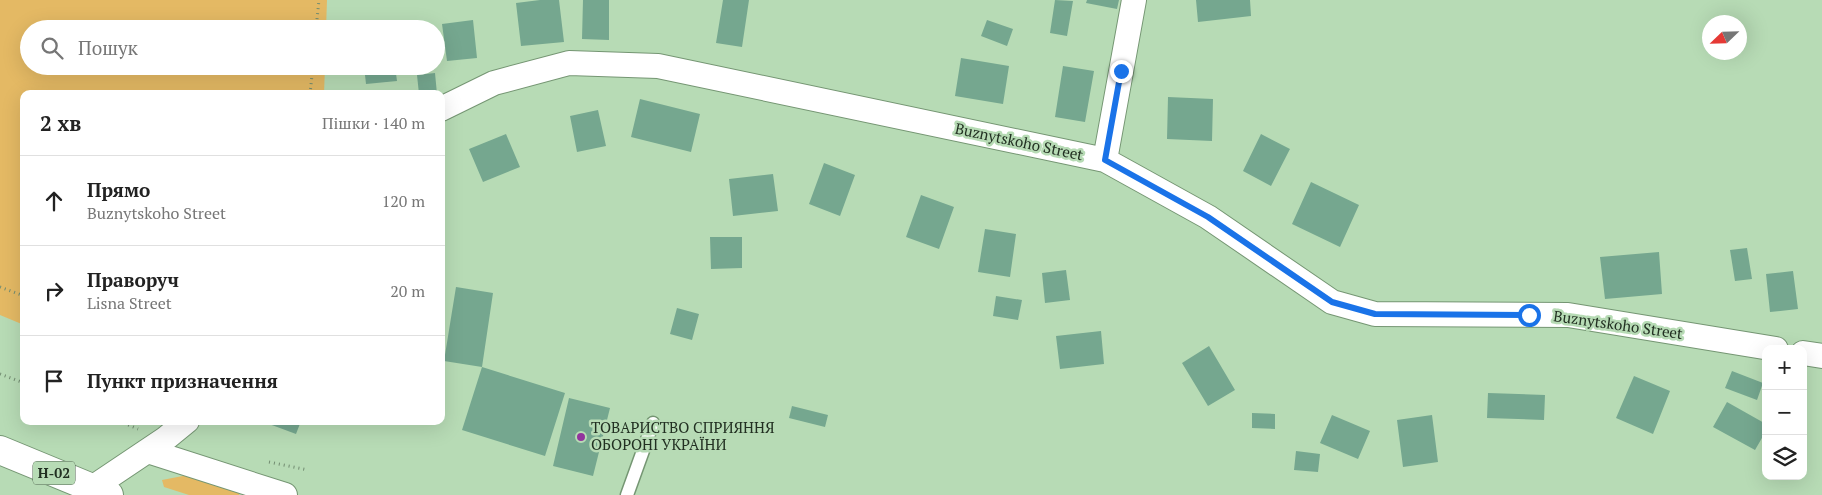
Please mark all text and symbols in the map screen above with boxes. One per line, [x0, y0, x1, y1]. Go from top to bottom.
north arrow [1702, 15, 1747, 60]
search box [20, 20, 445, 75]
icon: search [38, 34, 66, 62]
text: Пошук [78, 35, 138, 60]
route end [1110, 60, 1133, 83]
text: 2 хв [40, 109, 81, 137]
text: Пішки · 140 m [322, 112, 425, 134]
street label: Buznytskoho Street [953, 118, 1085, 164]
text: Прямо [87, 177, 150, 202]
icon: ahead [40, 187, 68, 215]
text: 120 m [382, 190, 425, 212]
text: Buznytskoho Street [87, 202, 226, 224]
text: Праворуч [87, 267, 179, 292]
icon: right [40, 277, 68, 305]
text: 20 m [390, 280, 425, 302]
text: Lisna Street [87, 292, 172, 314]
route start [1518, 304, 1541, 327]
street label: Buznytskoho Street [1552, 305, 1684, 343]
map controls [1762, 345, 1807, 480]
button: + [1762, 345, 1807, 390]
icon: arrive [40, 367, 68, 395]
text: Пункт призначення [87, 368, 278, 393]
button: − [1762, 390, 1807, 435]
place label: ТОВАРИСТВО СПРИЯННЯ ОБОРОНІ УКРАЇНИ [591, 417, 775, 454]
marker: ТОВАРИСТВО СПРИЯННЯ ОБОРОНІ УКРАЇНИ [575, 431, 587, 443]
button: layers [1762, 435, 1807, 480]
road number: Н-02 [33, 462, 75, 484]

